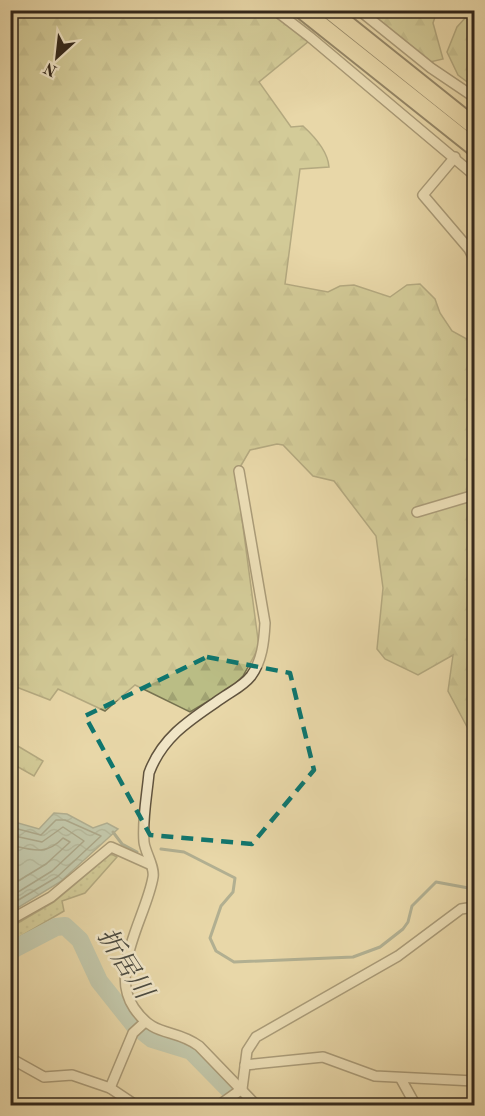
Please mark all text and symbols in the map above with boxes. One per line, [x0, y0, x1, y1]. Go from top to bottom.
north arrow [27, 27, 87, 87]
text: N [41, 58, 60, 78]
water label: 折居川 [92, 923, 159, 1006]

